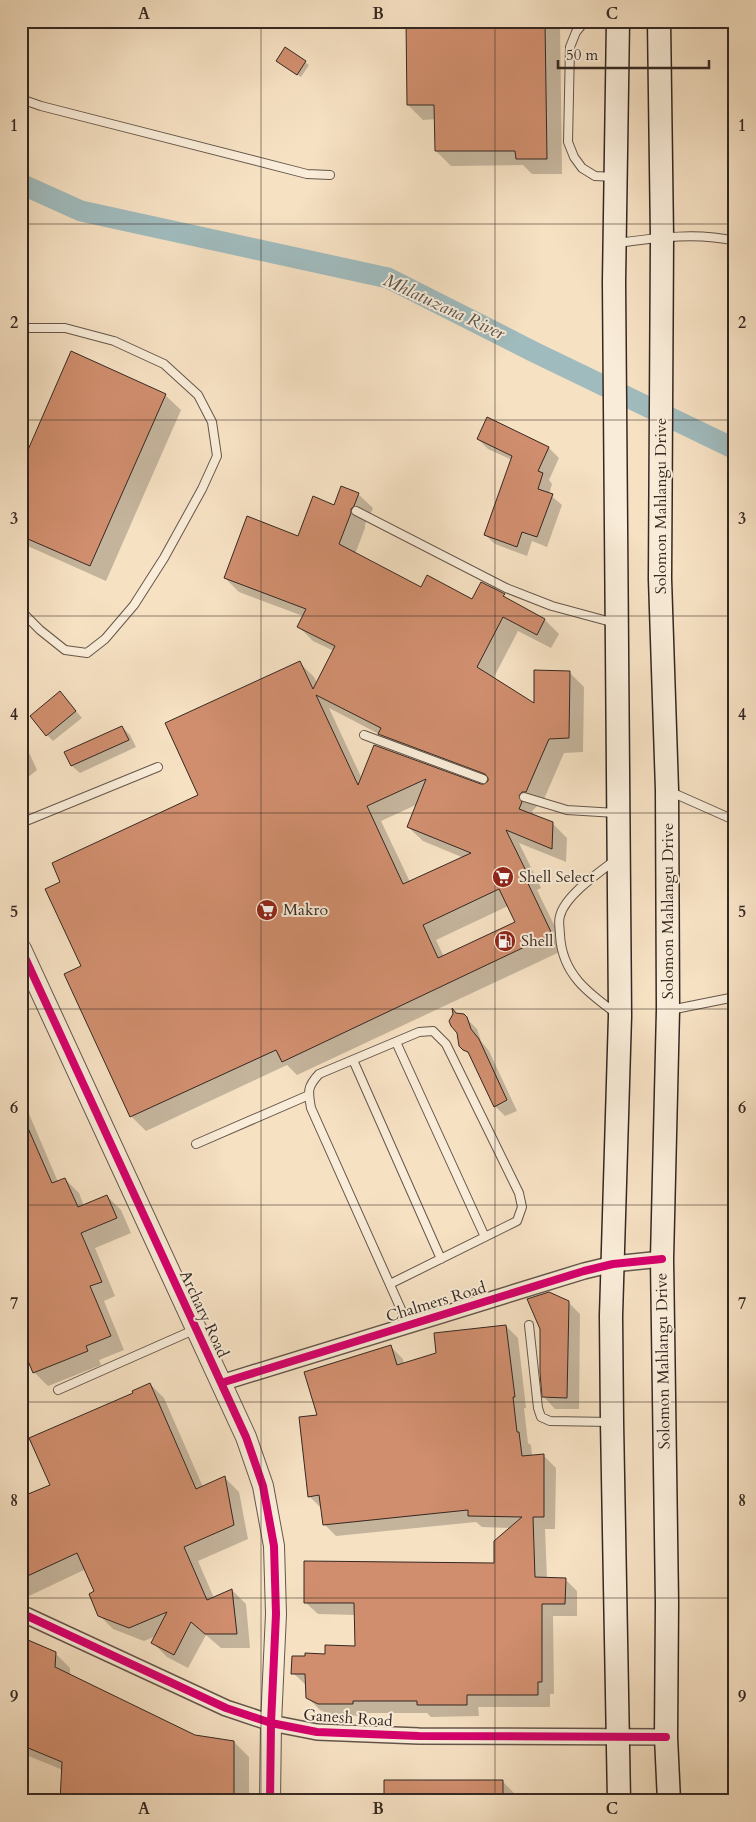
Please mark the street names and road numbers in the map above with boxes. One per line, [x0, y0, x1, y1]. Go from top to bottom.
street label: Solomon Mahlangu Drive [650, 418, 672, 594]
street label: Solomon Mahlangu Drive [657, 823, 679, 999]
street label: Archary Road [174, 1267, 234, 1362]
street label: Solomon Mahlangu Drive [650, 1273, 676, 1449]
street label: Chalmers Road [383, 1276, 489, 1328]
street label: Ganesh Road [303, 1704, 394, 1732]

